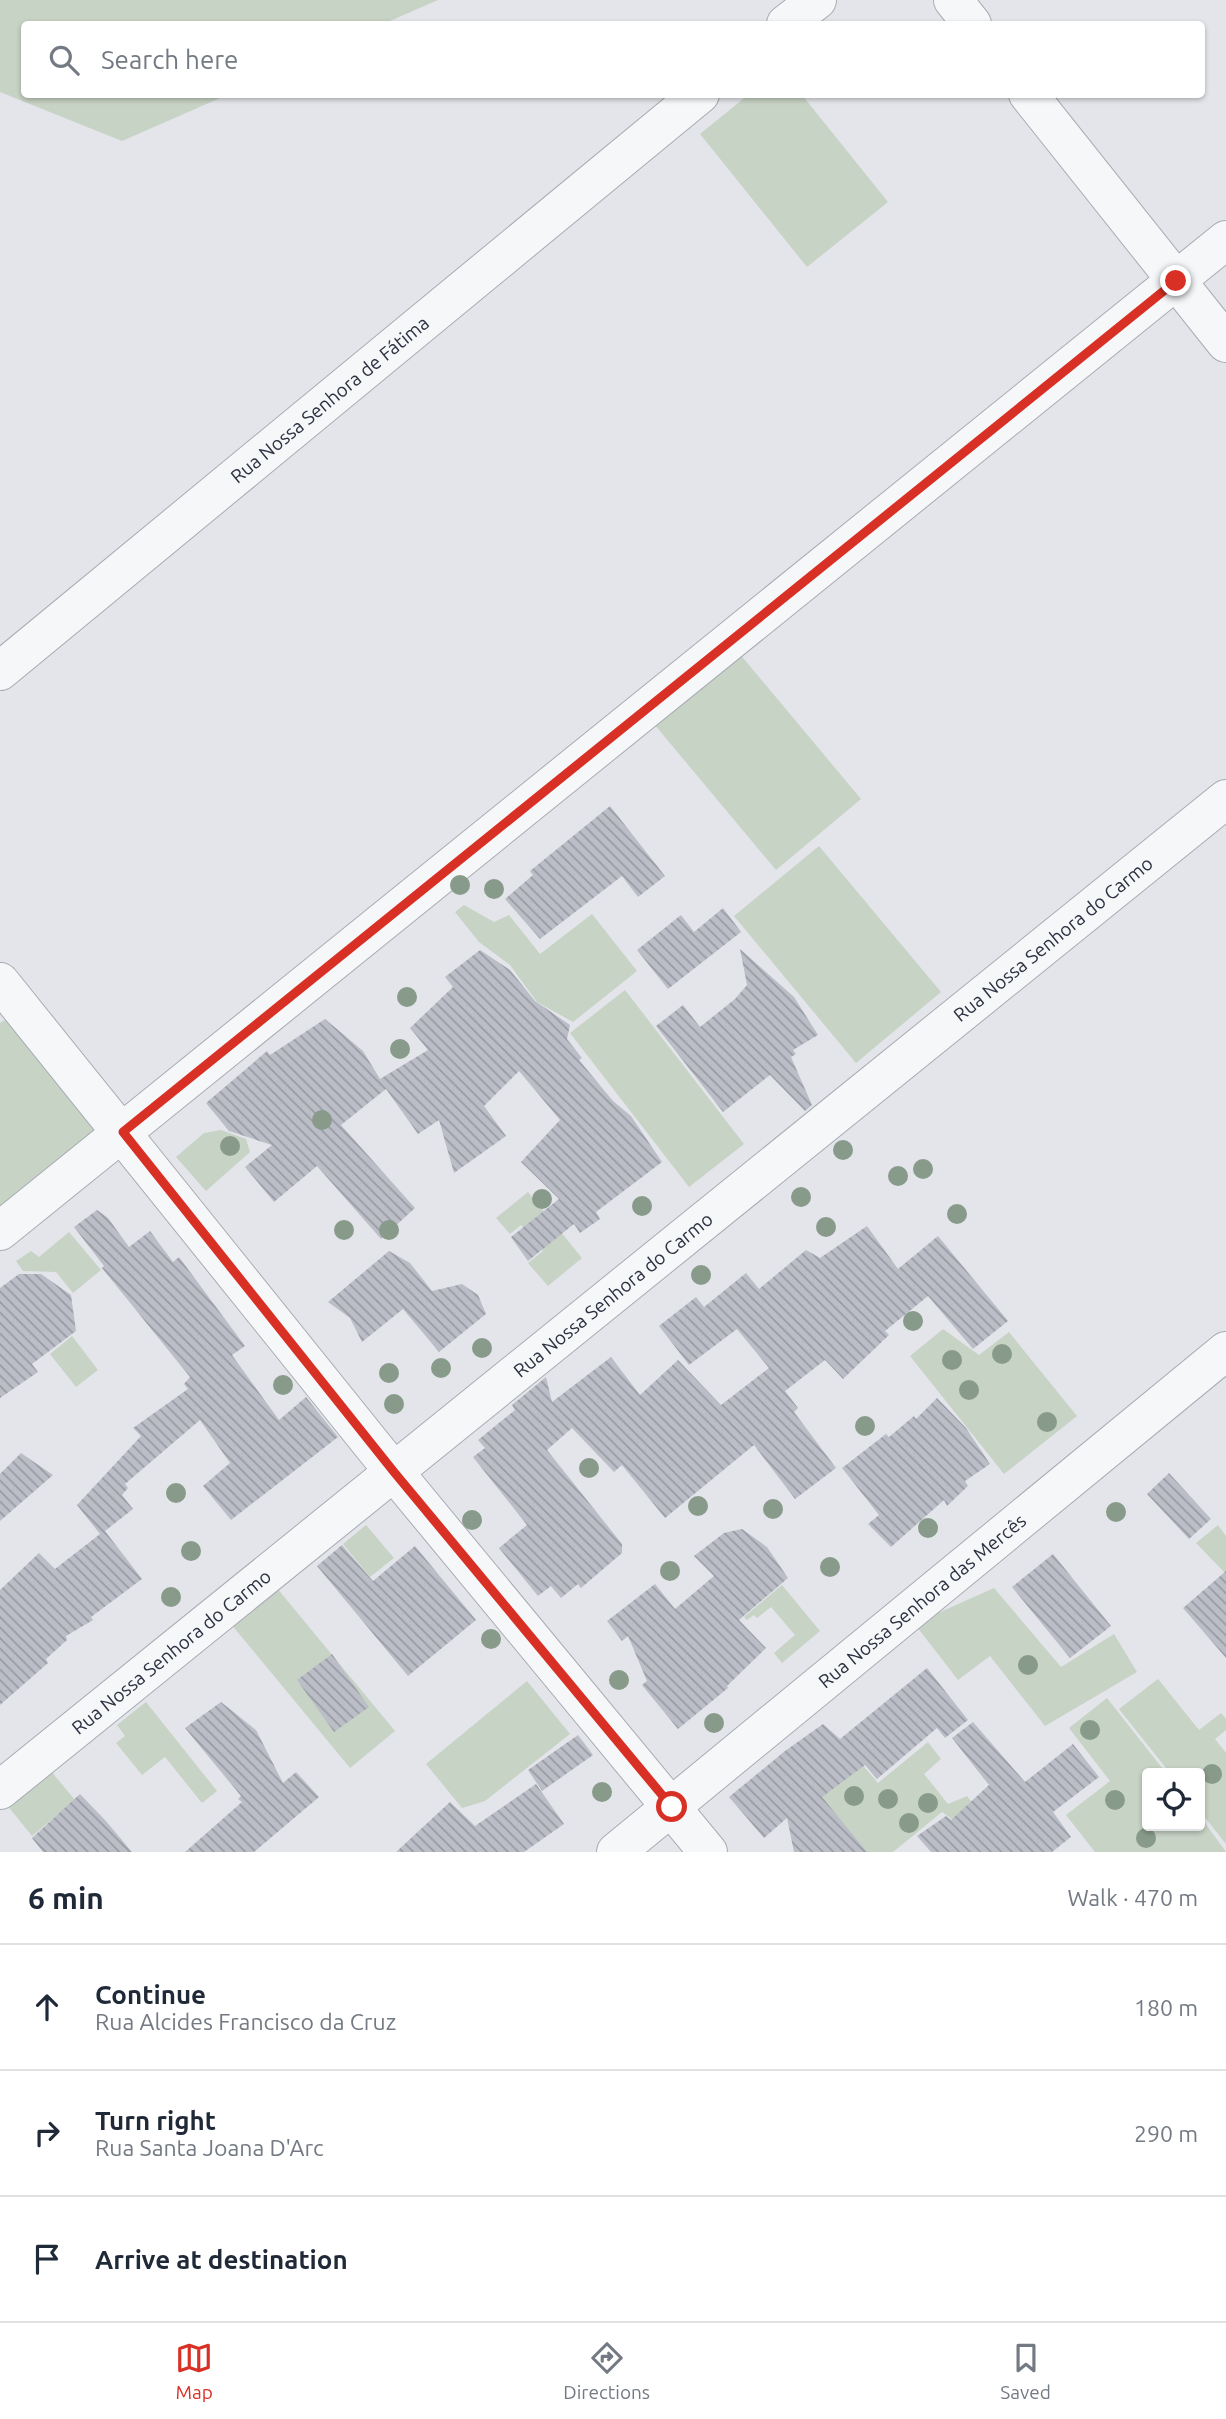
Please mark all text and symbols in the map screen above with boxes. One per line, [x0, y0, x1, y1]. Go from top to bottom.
search box [21, 21, 1205, 98]
icon: search [45, 41, 83, 79]
text: Search here [101, 45, 238, 74]
route end [1160, 265, 1191, 296]
street label: Rua Nossa Senhora de Fátima [226, 311, 433, 487]
street label: Rua Nossa Senhora do Carmo [949, 852, 1157, 1026]
street label: Rua Nossa Senhora do Carmo [509, 1208, 717, 1382]
street label: Rua Nossa Senhora das Mercês [814, 1509, 1030, 1692]
street label: Rua Nossa Senhora do Carmo [67, 1565, 275, 1739]
map controls [1142, 1768, 1205, 1831]
button: locate [1142, 1768, 1205, 1831]
route start [656, 1791, 687, 1822]
text: 6 min [28, 1881, 104, 1915]
text: Walk · 470 m [1067, 1885, 1198, 1910]
text: Continue [95, 1980, 206, 2009]
icon: ahead [28, 1988, 66, 2026]
text: 180 m [1134, 1995, 1198, 2020]
text: Rua Alcides Francisco da Cruz [95, 2009, 396, 2034]
text: Turn right [95, 2106, 216, 2135]
icon: right [28, 2114, 66, 2152]
text: 290 m [1134, 2121, 1198, 2146]
text: Rua Santa Joana D'Arc [95, 2135, 324, 2160]
icon: arrive [28, 2240, 66, 2278]
text: Arrive at destination [95, 2245, 348, 2274]
tab: Map [175, 2339, 213, 2403]
tab: Directions [563, 2339, 650, 2403]
tab: Saved [1000, 2339, 1051, 2403]

